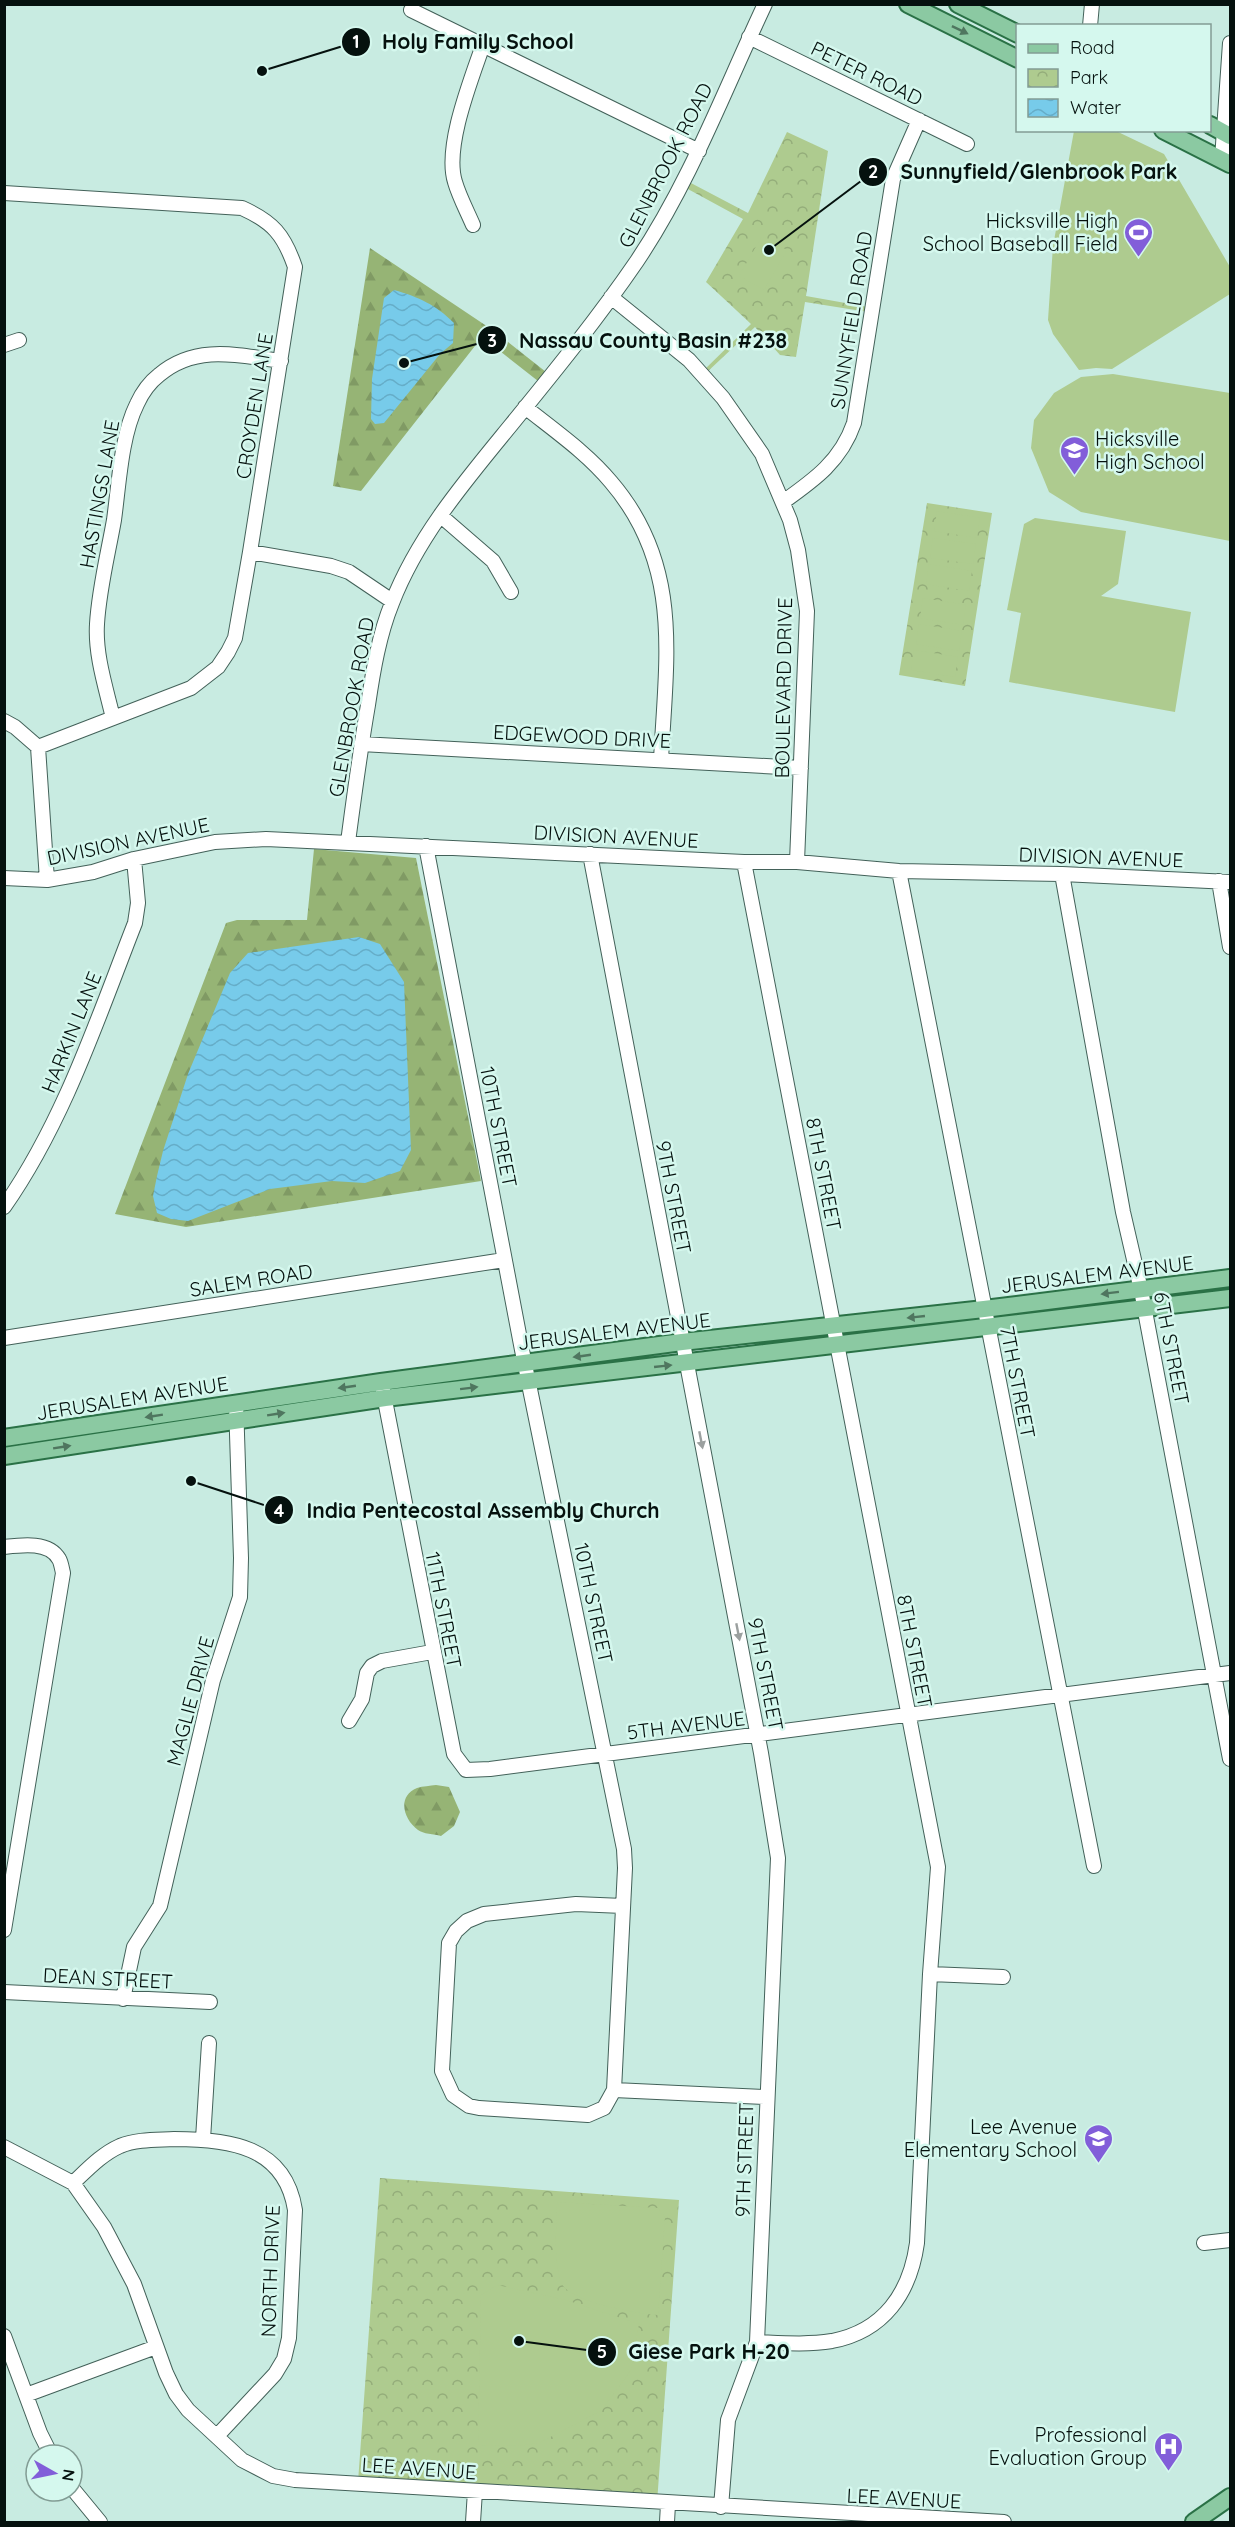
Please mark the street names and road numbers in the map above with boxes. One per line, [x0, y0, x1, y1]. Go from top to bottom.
street label: PETER ROAD [807, 35, 927, 111]
street label: GLENBROOK ROAD [613, 78, 717, 252]
street label: SUNNYFIELD ROAD [825, 229, 877, 411]
street label: CROYDEN LANE [230, 331, 278, 481]
street label: HASTINGS LANE [74, 418, 124, 570]
street label: BOULEVARD DRIVE [769, 597, 797, 779]
street label: GLENBROOK ROAD [323, 615, 379, 799]
street label: EDGEWOOD DRIVE [492, 719, 672, 753]
street label: DIVISION AVENUE [45, 812, 211, 870]
street label: DIVISION AVENUE [533, 819, 699, 853]
street label: DIVISION AVENUE [1018, 842, 1184, 872]
street label: HARKIN LANE [35, 968, 107, 1096]
street label: 10TH STREET [475, 1065, 523, 1189]
street label: 8TH STREET [801, 1116, 847, 1232]
street label: 9TH STREET [651, 1138, 697, 1256]
street label: JERUSALEM AVENUE [999, 1250, 1195, 1298]
street label: SALEM ROAD [188, 1258, 314, 1302]
street label: 6TH STREET [1149, 1290, 1195, 1406]
street label: JERUSALEM AVENUE [516, 1307, 712, 1355]
street label: 7TH STREET [995, 1324, 1041, 1440]
street label: JERUSALEM AVENUE [34, 1370, 230, 1426]
street label: 10TH STREET [569, 1541, 619, 1665]
street label: 11TH STREET [420, 1550, 468, 1670]
street label: 8TH STREET [892, 1593, 938, 1709]
street label: 9TH STREET [743, 1615, 789, 1733]
street label: MAGLIE DRIVE [161, 1633, 219, 1769]
street label: 5TH AVENUE [626, 1705, 746, 1745]
street label: DEAN STREET [42, 1962, 174, 1994]
street label: 9TH STREET [730, 2102, 758, 2218]
street label: NORTH DRIVE [255, 2204, 285, 2338]
street label: LEE AVENUE [361, 2452, 477, 2484]
street label: LEE AVENUE [846, 2483, 962, 2513]

